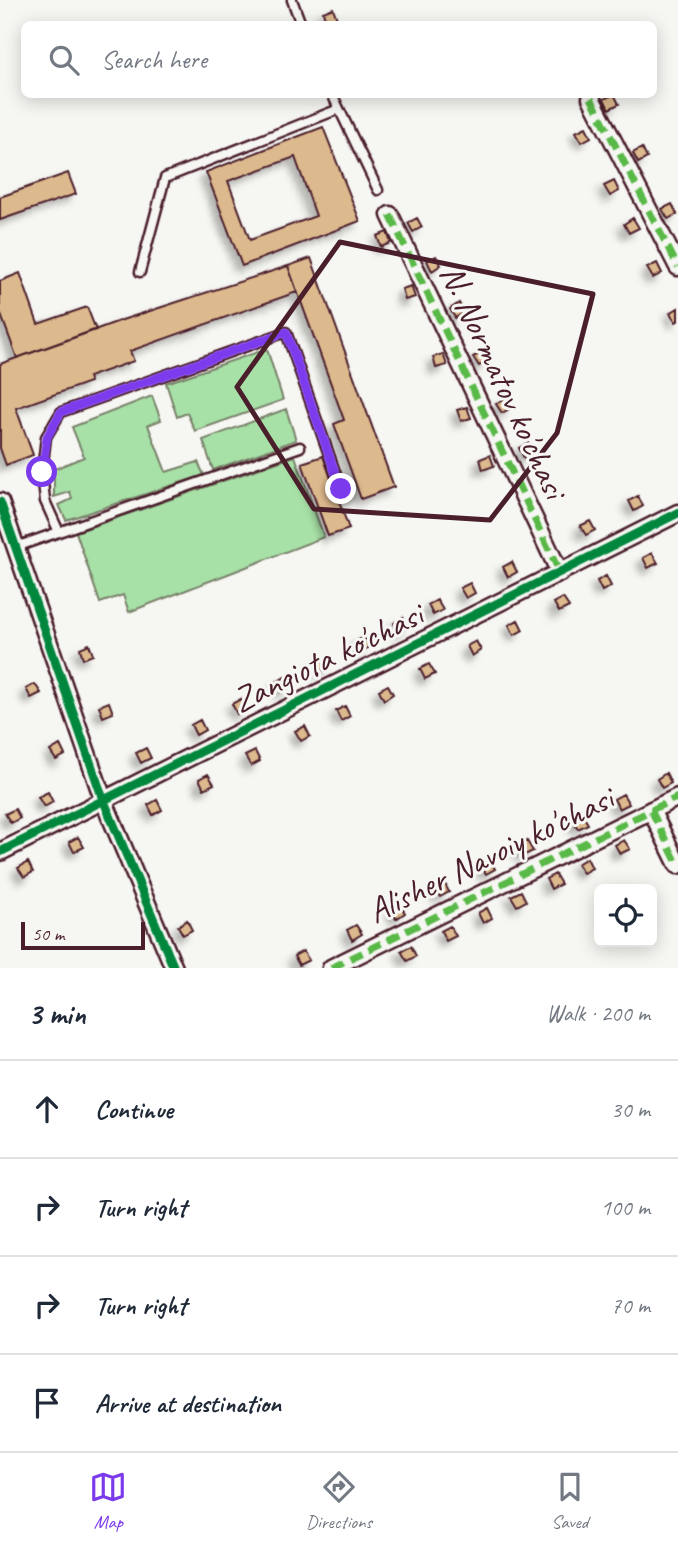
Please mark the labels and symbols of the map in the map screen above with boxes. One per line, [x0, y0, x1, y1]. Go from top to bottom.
street label: N. Normatov ko'chasi [430, 257, 579, 509]
route start [26, 456, 57, 487]
route end [325, 473, 356, 504]
street label: Zangiota ko'chasi [225, 590, 434, 723]
street label: Alisher Navoiy ko'chasi [360, 774, 624, 933]
scale bar [21, 919, 145, 951]

